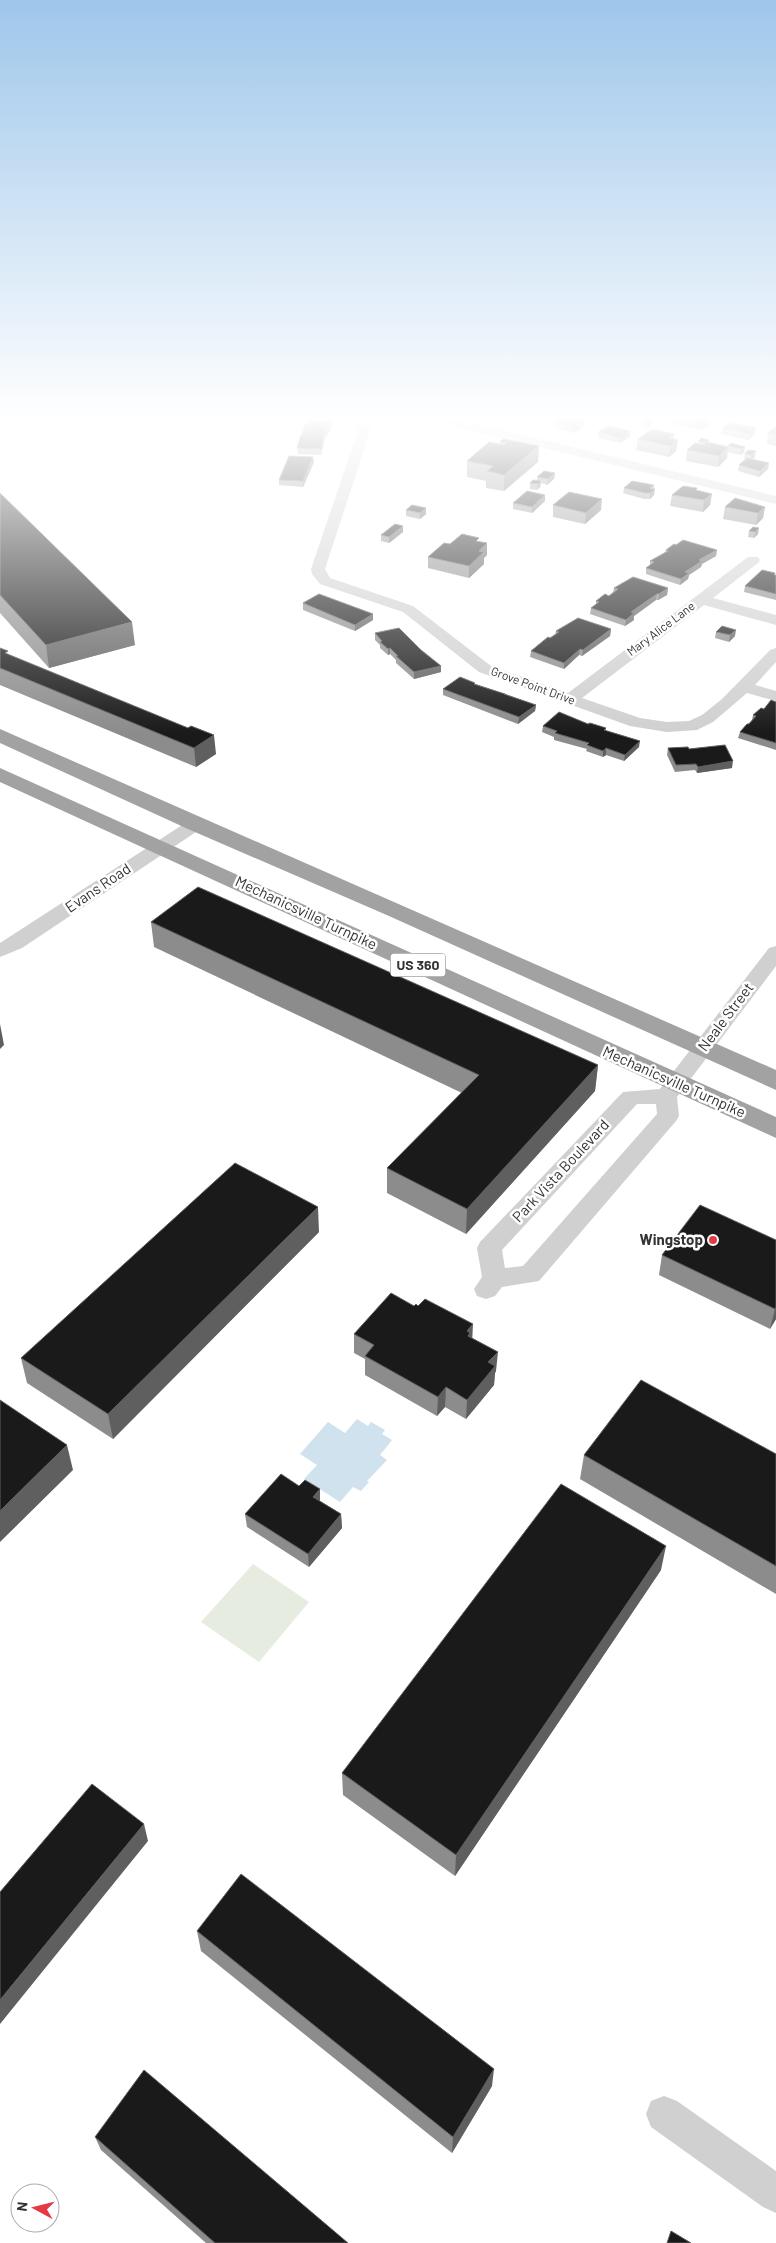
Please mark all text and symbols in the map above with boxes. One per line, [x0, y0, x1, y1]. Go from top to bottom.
street label: Mary Alice Lane [624, 598, 697, 658]
street label: Grove Point Drive [489, 663, 577, 707]
street label: Evans Road [61, 859, 134, 916]
street label: Mechanicsville Turnpike [233, 871, 380, 953]
road number: US 360 [390, 954, 446, 976]
street label: Neale Street [694, 979, 757, 1054]
street label: Mechanicsville Turnpike [600, 1041, 749, 1121]
street label: Park Vista Boulevard [508, 1115, 612, 1225]
place label: Wingstop [640, 1230, 703, 1248]
marker: Wingstop [707, 1234, 719, 1246]
north arrow [10, 2183, 60, 2233]
text: N [13, 2201, 31, 2212]

